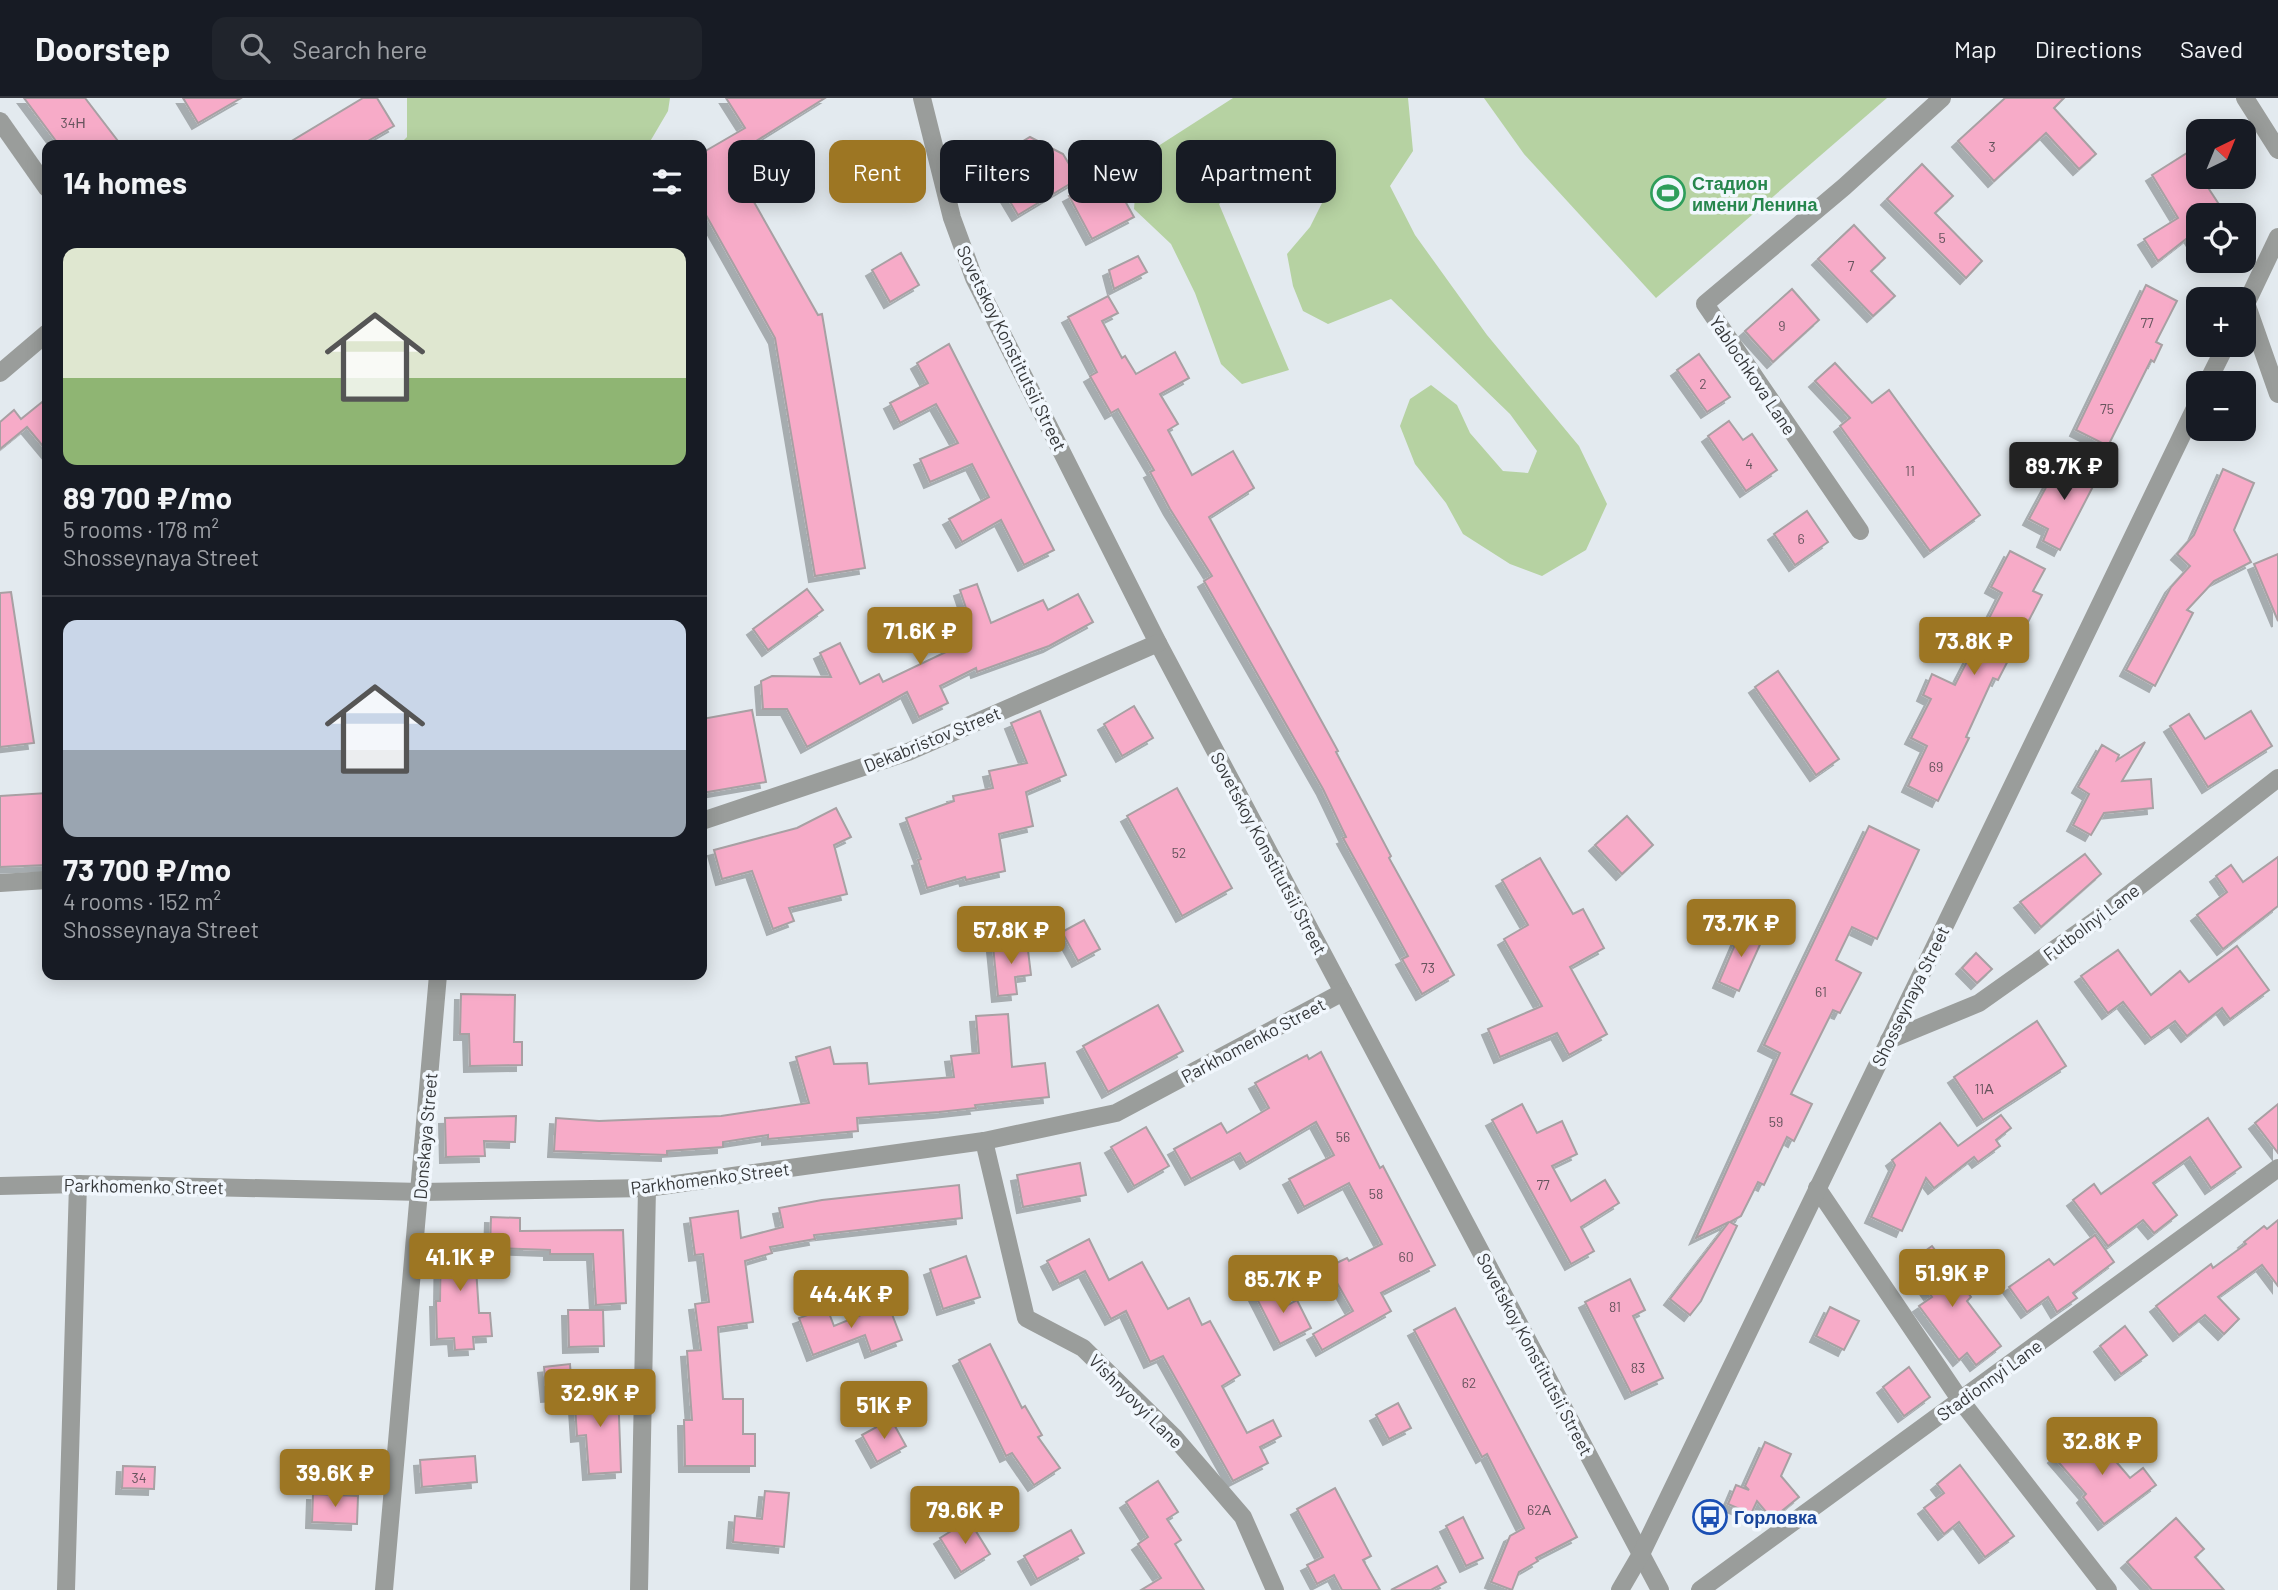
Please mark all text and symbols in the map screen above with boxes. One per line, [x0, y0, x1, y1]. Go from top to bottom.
search box [212, 17, 702, 80]
text: Doorstep [35, 28, 170, 68]
icon: search [236, 29, 274, 67]
text: Search here [292, 33, 427, 64]
text: Map [1954, 34, 1997, 63]
text: Directions [2035, 34, 2142, 63]
text: Saved [2180, 34, 2243, 63]
house number: 34Н [60, 114, 86, 131]
north arrow [2186, 119, 2256, 189]
map controls [2186, 119, 2256, 441]
house number: 3 [1988, 138, 1996, 155]
chip: Buy [728, 140, 815, 203]
chip: Rent [829, 140, 926, 203]
chip: Filters [940, 140, 1054, 203]
chip: New [1068, 140, 1162, 203]
chip: Apartment [1176, 140, 1336, 203]
icon: filters [648, 163, 686, 201]
text: 14 homes [63, 164, 187, 200]
place label: Стадион имени Ленина [1692, 172, 1818, 215]
sports icon: Стадион имени Ленина [1649, 174, 1687, 212]
button: locate [2186, 203, 2256, 273]
house number: 5 [1938, 229, 1946, 246]
street label: Sovetskoy Konstitutsii Street [953, 241, 1071, 455]
house number: 7 [1848, 257, 1855, 274]
button: + [2186, 287, 2256, 357]
icon: home [312, 294, 438, 420]
street label: Yablochkova Lane [1705, 311, 1801, 439]
house number: 77 [2140, 314, 2154, 331]
house number: 9 [1778, 317, 1786, 334]
button: − [2186, 371, 2256, 441]
house number: 2 [1699, 375, 1707, 392]
house number: 75 [2100, 400, 2114, 417]
pin: 89.7K ₽ [1999, 442, 2129, 502]
text: 89.7K ₽ [2025, 451, 2103, 479]
house number: 4 [1745, 455, 1753, 472]
house number: 11 [1905, 462, 1915, 479]
text: 89 700 ₽/mo [63, 479, 232, 515]
text: 5 rooms · 178 m² [63, 515, 219, 543]
house number: 6 [1797, 530, 1805, 547]
text: Shosseynaya Street [63, 543, 259, 571]
pin: 71.6K ₽ [855, 608, 985, 667]
text: 71.6K ₽ [883, 616, 957, 644]
pin: 73.8K ₽ [1909, 618, 2039, 677]
text: 73.8K ₽ [1935, 626, 2013, 654]
icon: home [312, 666, 438, 792]
street label: Dekabristov Street [860, 702, 1004, 776]
street label: Sovetskoy Konstitutsii Street [1206, 748, 1332, 958]
house number: 69 [1929, 758, 1943, 775]
house number: 52 [1172, 844, 1186, 861]
text: 73 700 ₽/mo [63, 851, 231, 887]
street label: Futbolnyi Lane [2039, 879, 2143, 965]
text: 4 rooms · 152 m² [63, 887, 221, 915]
pin: 73.7K ₽ [1676, 900, 1806, 959]
pin: 57.8K ₽ [946, 906, 1076, 966]
text: 73.7K ₽ [1703, 908, 1779, 936]
text: Shosseynaya Street [63, 915, 259, 943]
text: 57.8K ₽ [973, 915, 1049, 943]
street label: Shosseynaya Street [1866, 922, 1954, 1070]
house number: 73 [1421, 959, 1435, 976]
house number: 61 [1815, 983, 1827, 1000]
street label: Parkhomenko Street [1177, 993, 1329, 1087]
street label: Donskaya Street [408, 1072, 442, 1200]
house number: 11А [1974, 1080, 1994, 1097]
house number: 59 [1769, 1113, 1783, 1130]
house number: 56 [1336, 1128, 1350, 1145]
street label: Parkhomenko Street [629, 1157, 791, 1199]
street label: Parkhomenko Street [64, 1174, 224, 1198]
house number: 77 [1536, 1176, 1550, 1193]
house number: 58 [1369, 1185, 1383, 1202]
pin: 41.1K ₽ [395, 1234, 525, 1293]
text: 41.1K ₽ [425, 1242, 495, 1270]
house number: 60 [1398, 1248, 1414, 1265]
street label: Sovetskoy Konstitutsii Street [1472, 1249, 1598, 1459]
pin: 51.9K ₽ [1887, 1250, 2017, 1309]
pin: 85.7K ₽ [1218, 1256, 1348, 1315]
text: 51.9K ₽ [1915, 1258, 1989, 1286]
text: 85.7K ₽ [1244, 1264, 1322, 1292]
pin: 44.4K ₽ [786, 1270, 916, 1330]
text: 44.4K ₽ [809, 1279, 893, 1307]
house number: 81 [1609, 1298, 1621, 1315]
street label: Stadionnyi Lane [1932, 1334, 2046, 1426]
street label: Vishnyovyi Lane [1084, 1349, 1188, 1453]
house number: 83 [1631, 1359, 1645, 1376]
pin: 32.9K ₽ [535, 1370, 665, 1429]
house number: 62 [1462, 1374, 1476, 1391]
text: 32.9K ₽ [561, 1378, 639, 1406]
pin: 51K ₽ [835, 1382, 933, 1441]
text: 51K ₽ [856, 1390, 912, 1418]
pin: 32.8K ₽ [2037, 1418, 2167, 1477]
text: 32.8K ₽ [2062, 1426, 2142, 1454]
pin: 39.6K ₽ [270, 1450, 400, 1509]
text: 39.6K ₽ [296, 1458, 374, 1486]
house number: 34 [132, 1469, 146, 1486]
pin: 79.6K ₽ [900, 1486, 1030, 1546]
text: 79.6K ₽ [926, 1495, 1004, 1523]
bus stop icon: Горловка [1691, 1498, 1729, 1536]
house number: 62А [1527, 1501, 1552, 1518]
place label: Горловка [1734, 1506, 1818, 1528]

